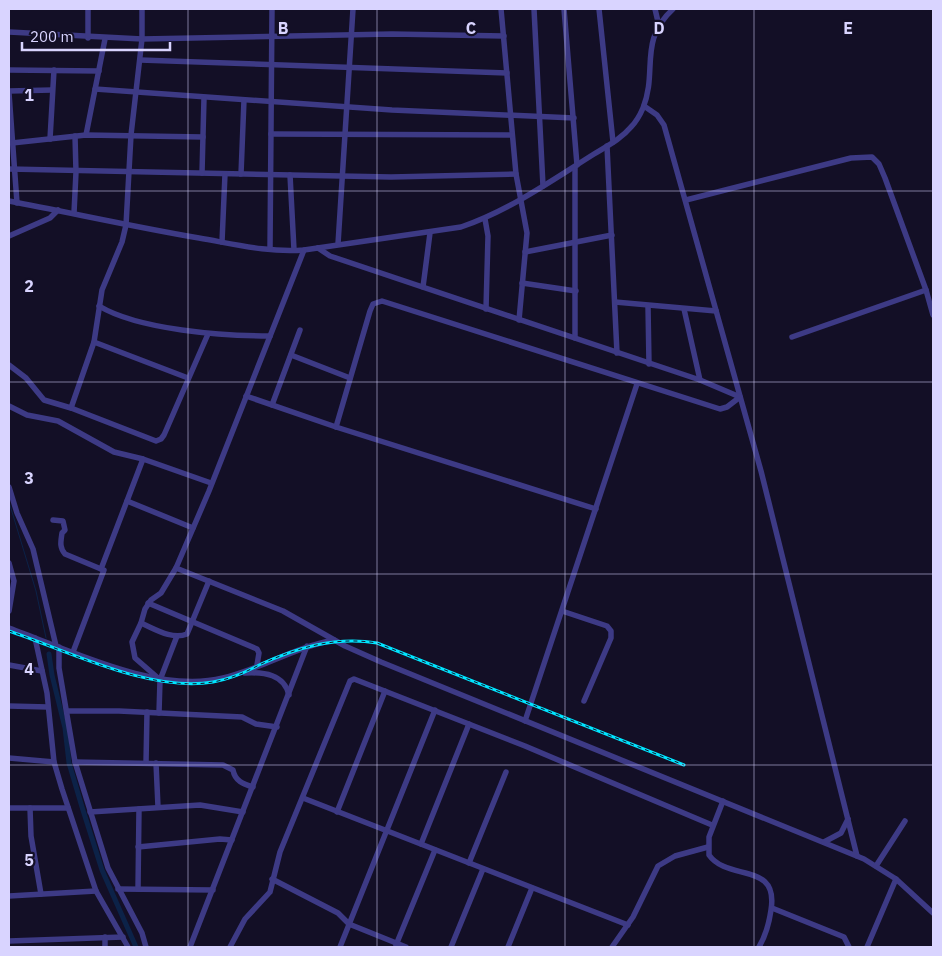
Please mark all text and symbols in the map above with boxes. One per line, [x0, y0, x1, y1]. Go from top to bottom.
text: B [278, 18, 289, 38]
text: C [466, 18, 476, 38]
text: D [653, 18, 665, 38]
text: E [843, 18, 853, 38]
scale bar [22, 20, 170, 52]
text: 200 m [30, 27, 74, 46]
text: 1 [24, 85, 34, 105]
text: 2 [24, 276, 34, 296]
text: 3 [24, 468, 34, 488]
text: 4 [24, 659, 34, 679]
text: 5 [24, 850, 34, 870]

